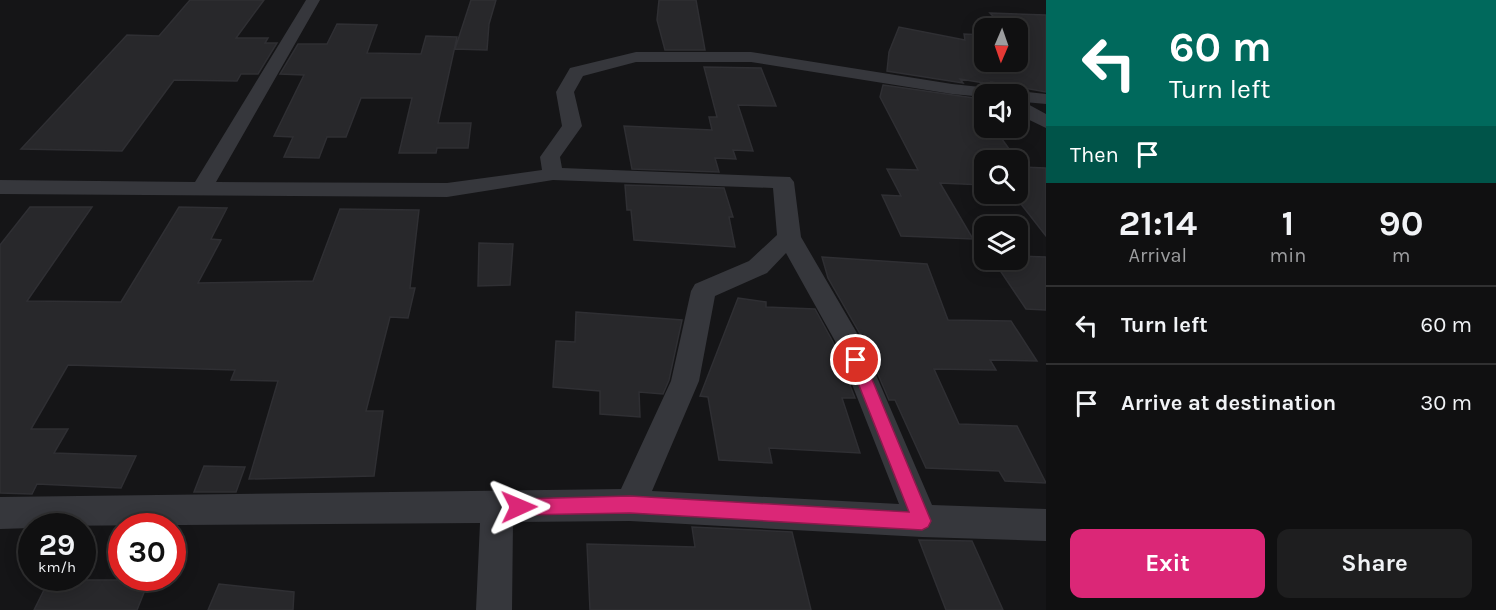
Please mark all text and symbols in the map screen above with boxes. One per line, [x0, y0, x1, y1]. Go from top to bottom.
north arrow [974, 18, 1028, 72]
map controls [974, 18, 1028, 270]
text: 60 m [1169, 22, 1272, 72]
icon: left [1070, 24, 1148, 102]
text: Turn left [1169, 73, 1270, 105]
button: sound [974, 84, 1028, 138]
icon: arrive [1131, 138, 1164, 171]
text: Then [1070, 142, 1119, 168]
button: search [974, 150, 1028, 204]
text: 21:14 [1118, 202, 1197, 244]
text: 1 [1282, 202, 1294, 244]
text: 90 [1379, 202, 1424, 244]
button: layers [974, 216, 1028, 270]
text: Arrival [1128, 244, 1187, 267]
text: min [1270, 244, 1306, 267]
text: m [1392, 244, 1411, 267]
icon: left [1070, 309, 1103, 342]
text: Turn left [1121, 312, 1208, 338]
text: 60 m [1421, 312, 1472, 338]
pin [830, 334, 881, 385]
icon: arrive [839, 343, 872, 376]
icon: arrive [1070, 387, 1103, 420]
text: Arrive at destination [1121, 390, 1336, 416]
text: 30 m [1420, 390, 1472, 416]
position arrow [487, 475, 551, 539]
speed limit sign: 30 [108, 513, 186, 591]
text: 29 [39, 527, 75, 563]
button: Exit [1070, 529, 1265, 598]
button: Share [1277, 529, 1472, 598]
text: km/h [38, 558, 76, 576]

